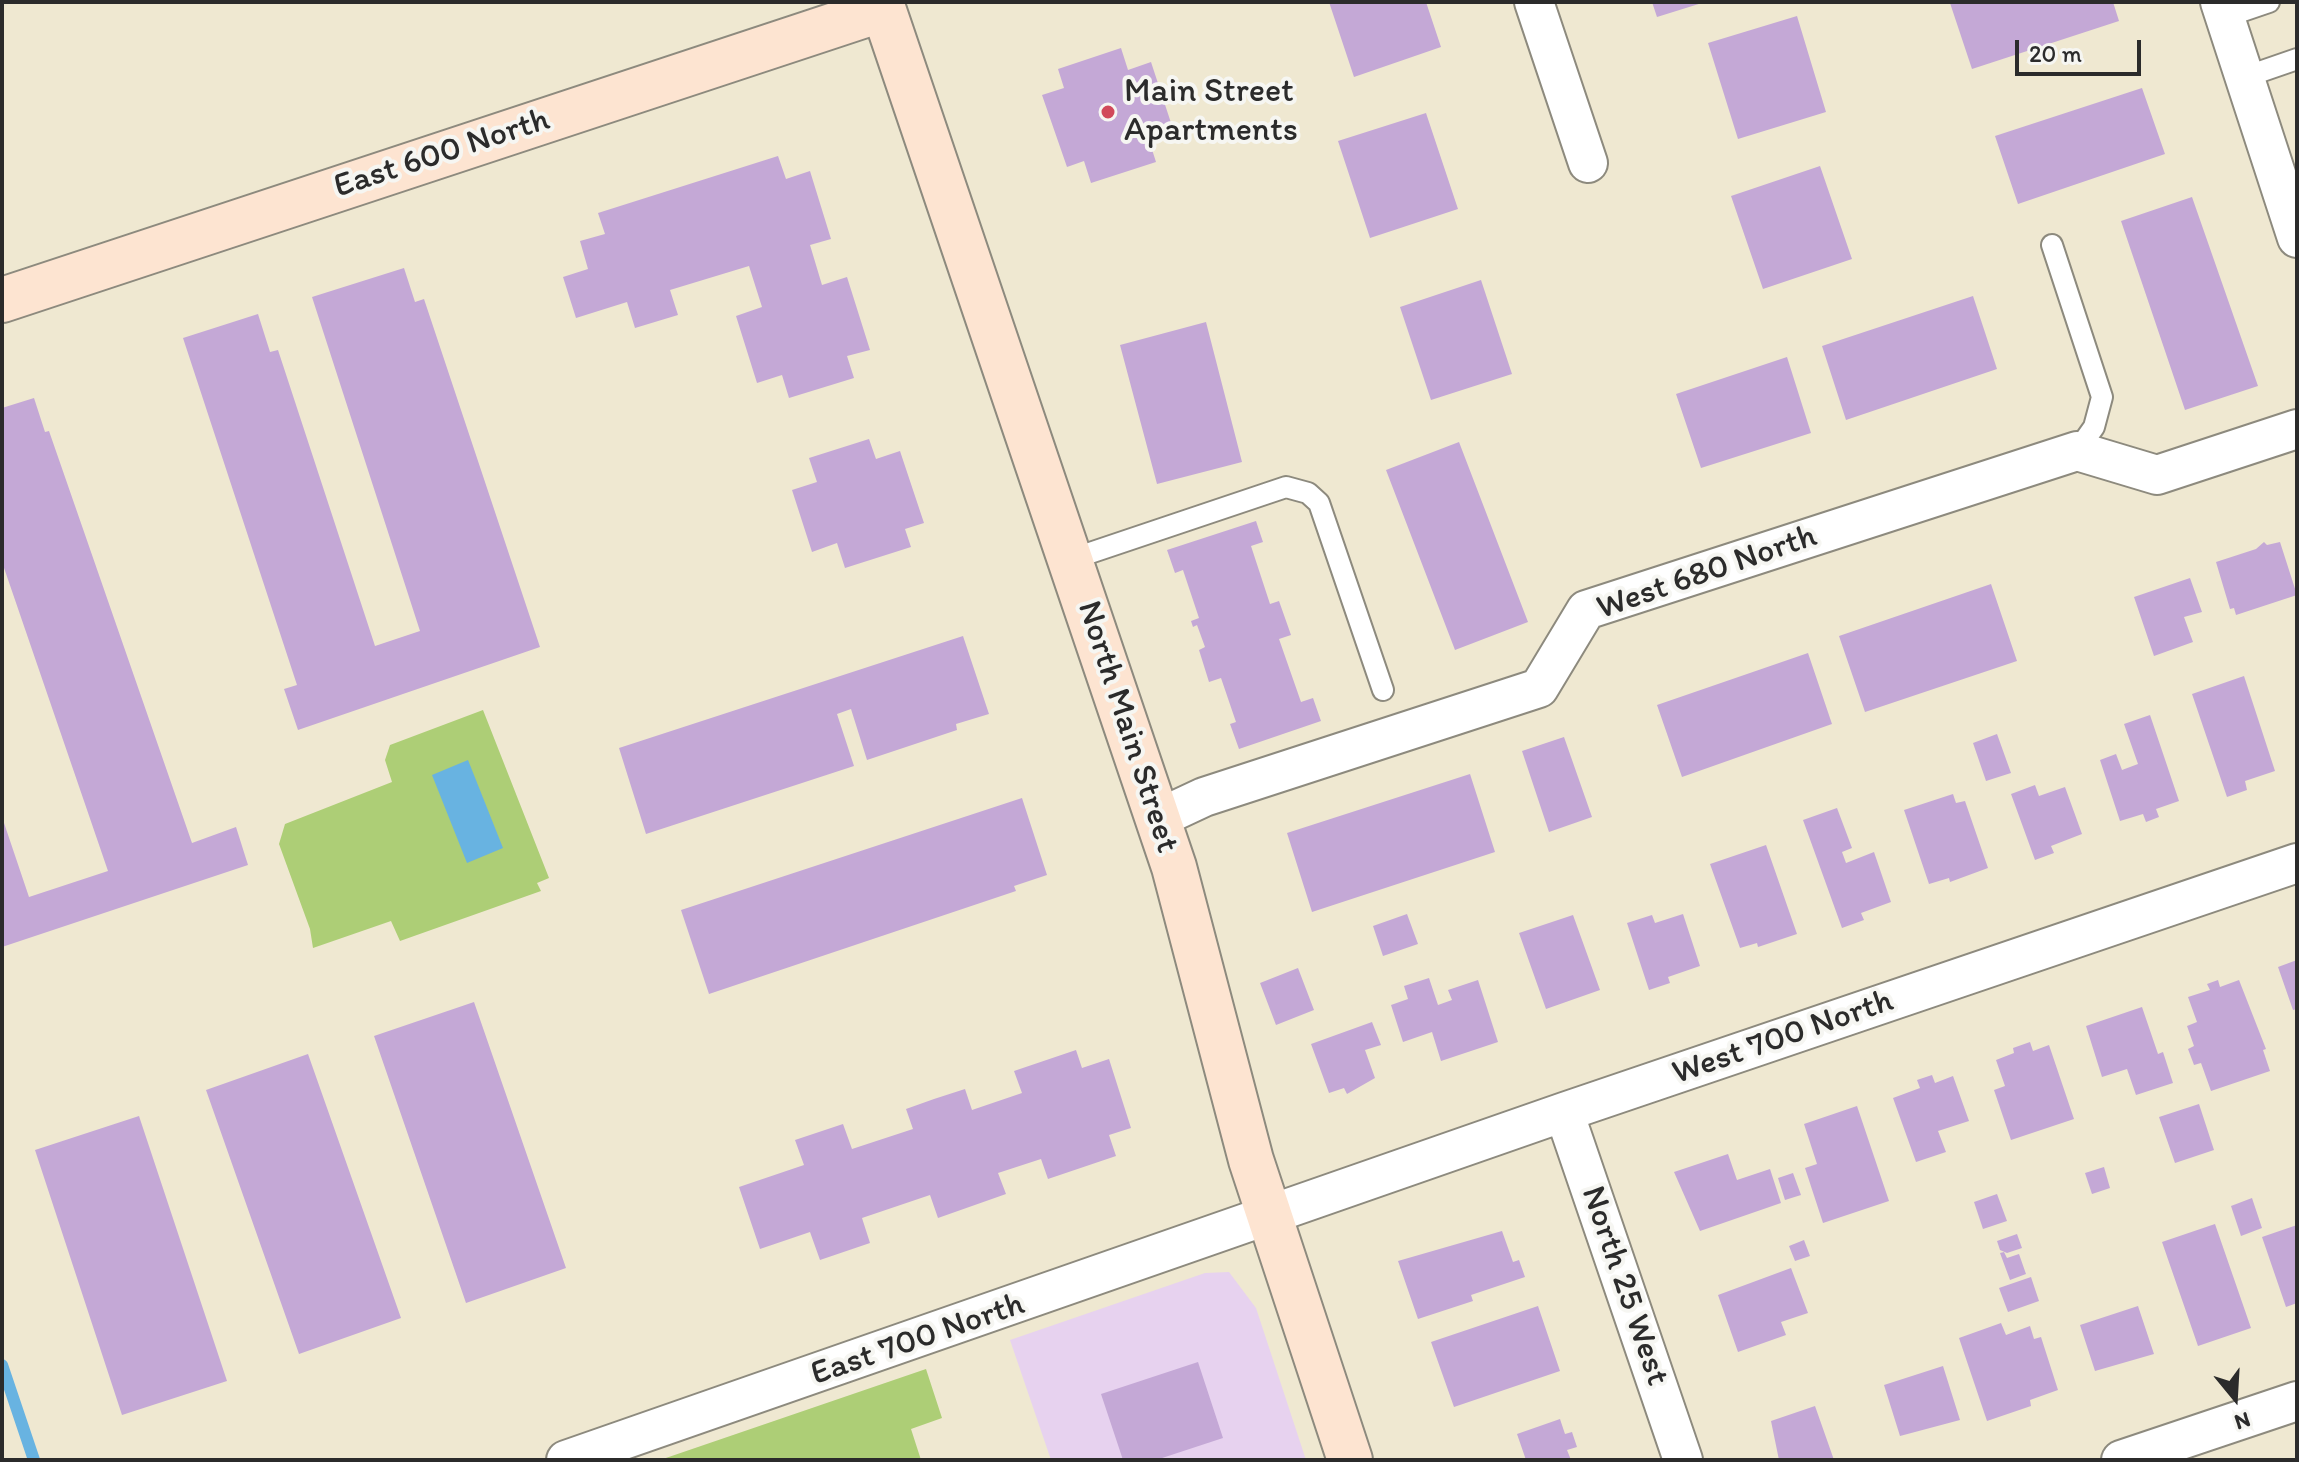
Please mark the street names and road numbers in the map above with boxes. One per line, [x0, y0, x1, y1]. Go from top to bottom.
street label: East 600 North [329, 100, 555, 208]
street label: West 680 North [1592, 516, 1822, 630]
street label: North Main Street [1067, 596, 1187, 858]
street label: West 700 North [1667, 981, 1899, 1095]
street label: North 25 West [1571, 1181, 1677, 1391]
street label: East 700 North [806, 1284, 1030, 1396]

